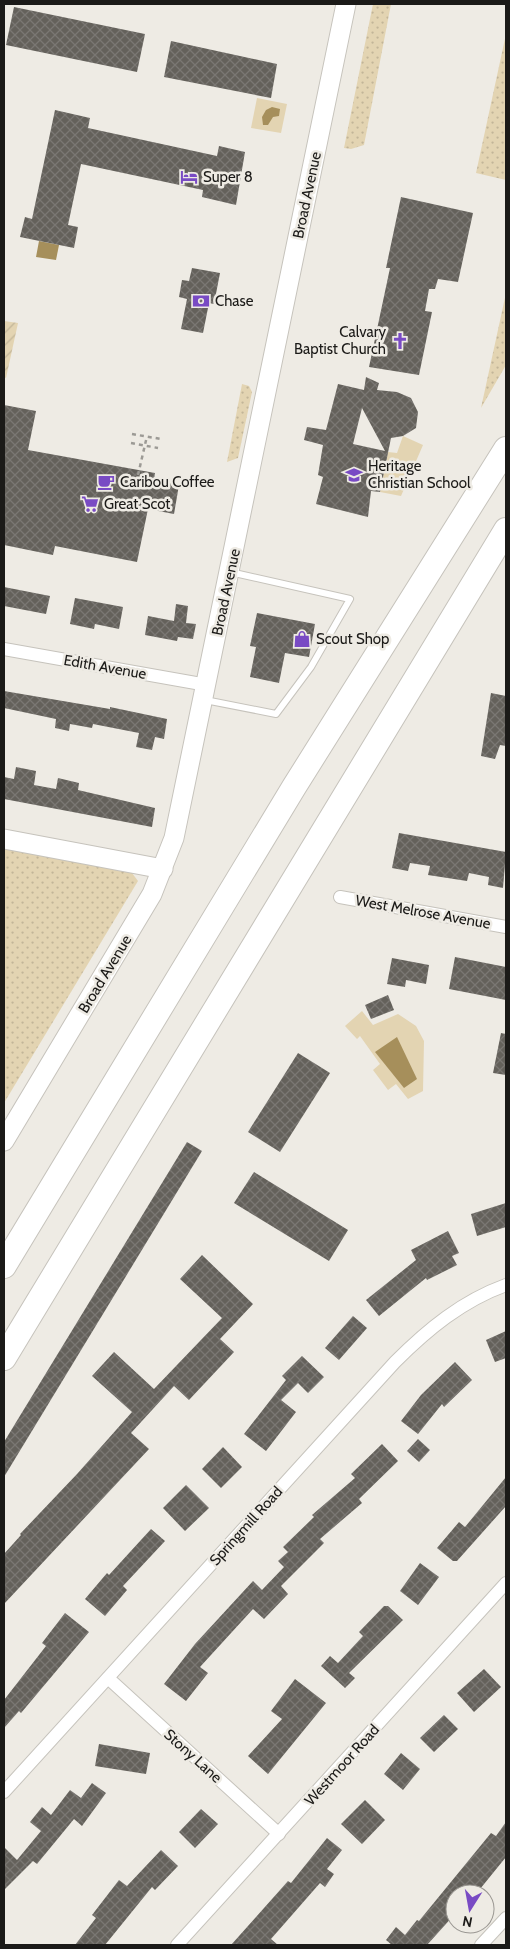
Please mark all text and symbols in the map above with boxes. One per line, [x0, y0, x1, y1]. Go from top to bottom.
street label: Broad Avenue [289, 150, 325, 240]
hotel icon: Super 8 [179, 167, 199, 187]
place label: Super 8 [203, 168, 253, 186]
bank icon: Chase [191, 291, 211, 311]
place label: Chase [215, 292, 254, 310]
place label: Calvary Baptist Church [294, 323, 386, 358]
church icon: Calvary Baptist Church [390, 331, 410, 351]
place label: Heritage Christian School [368, 457, 471, 492]
school or university icon: Heritage Christian School [344, 465, 364, 485]
cafe icon: Caribou Coffee [96, 472, 116, 492]
place label: Caribou Coffee [120, 473, 215, 491]
supermarket icon: Great Scot [80, 494, 100, 514]
place label: Great Scot [104, 495, 170, 513]
street label: Broad Avenue [208, 547, 244, 637]
shop icon: Scout Shop [292, 629, 312, 649]
place label: Scout Shop [316, 630, 389, 648]
street label: Edith Avenue [62, 651, 148, 683]
street label: West Melrose Avenue [354, 891, 492, 933]
street label: Broad Avenue [75, 931, 136, 1016]
street label: Springmill Road [206, 1483, 286, 1569]
street label: Westmoor Road [301, 1721, 383, 1809]
street label: Stony Lane [160, 1725, 226, 1787]
north arrow [445, 1884, 495, 1934]
text: N [461, 1912, 474, 1932]

